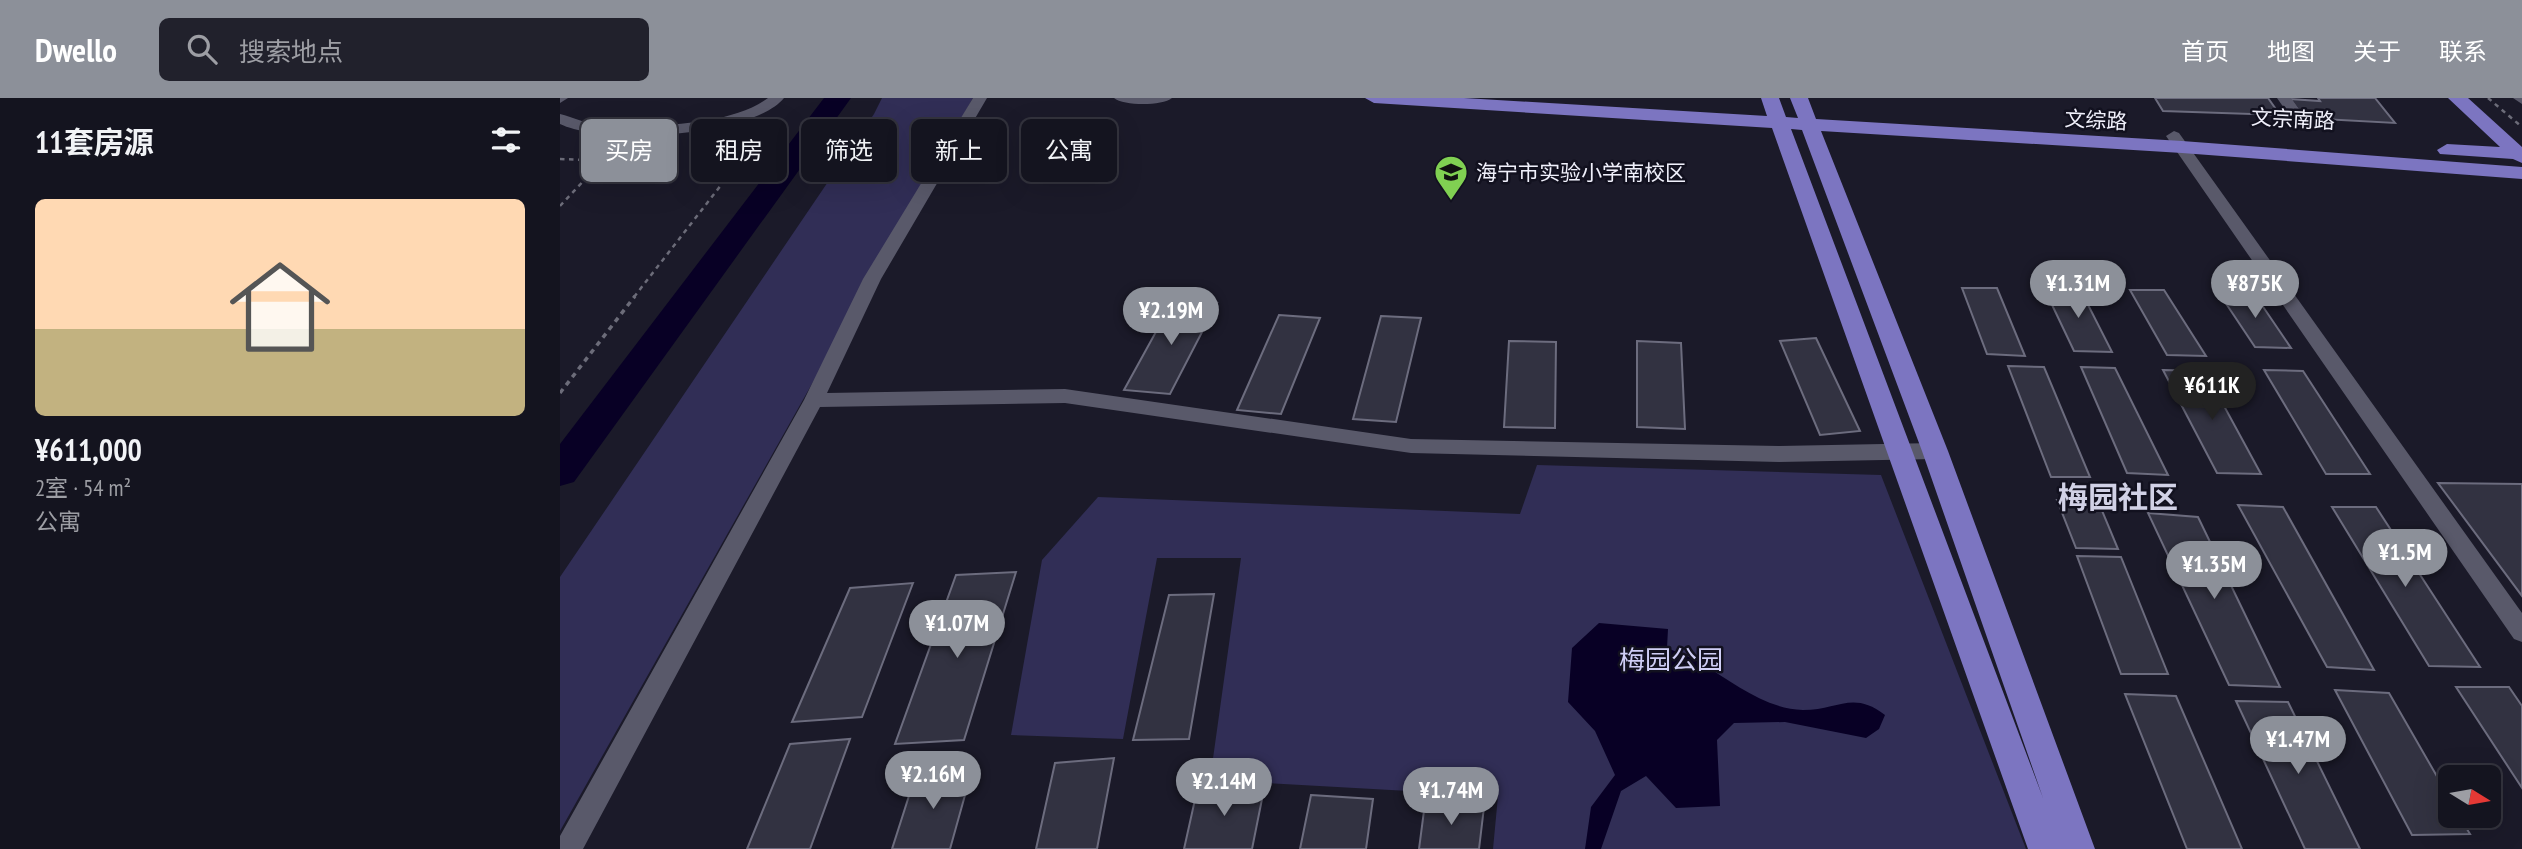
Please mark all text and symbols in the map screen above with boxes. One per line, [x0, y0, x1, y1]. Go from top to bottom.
search box [159, 18, 649, 81]
text: Dwello [35, 28, 117, 71]
icon: search [183, 30, 221, 68]
text: 搜索地点 [239, 35, 343, 68]
text: 首页 [2181, 36, 2229, 67]
text: 地图 [2267, 36, 2315, 67]
text: 关于 [2353, 36, 2401, 67]
text: 联系 [2439, 36, 2487, 67]
street label: 文宗南路 [2250, 103, 2336, 135]
street label: 文综路 [2064, 105, 2128, 135]
chip: 买房 [581, 119, 677, 182]
chip: 租房 [691, 119, 787, 182]
chip: 筛选 [801, 119, 897, 182]
chip: 新上 [911, 119, 1007, 182]
chip: 公寓 [1021, 119, 1117, 182]
icon: filters [487, 121, 525, 159]
text: 11套房源 [35, 122, 154, 161]
school or university icon: 海宁市实验小学南校区 [1432, 153, 1470, 202]
place label: 海宁市实验小学南校区 [1476, 159, 1686, 186]
icon: home [217, 244, 343, 370]
pin: ¥1.31M [2021, 260, 2135, 320]
pin: ¥875K [2206, 260, 2304, 320]
text: ¥1.31M [2046, 268, 2110, 297]
text: ¥875K [2227, 268, 2283, 297]
pin: ¥2.19M [1114, 288, 1228, 347]
text: ¥2.19M [1139, 295, 1203, 324]
pin: ¥611K [2163, 362, 2261, 422]
text: ¥611K [2184, 370, 2240, 399]
text: ¥611,000 [35, 430, 142, 469]
text: 2室 · 54 m² [35, 473, 131, 502]
district label: 梅园社区 [2058, 477, 2178, 516]
text: 公寓 [35, 507, 81, 536]
pin: ¥1.5M [2356, 530, 2454, 589]
text: ¥1.5M [2378, 537, 2432, 566]
pin: ¥1.35M [2157, 542, 2271, 601]
text: ¥1.35M [2182, 549, 2246, 578]
pin: ¥1.07M [900, 601, 1014, 660]
text: ¥1.07M [925, 608, 989, 637]
park label: 梅园公园 [1619, 643, 1723, 676]
pin: ¥1.47M [2241, 716, 2355, 776]
text: ¥1.47M [2266, 724, 2330, 753]
pin: ¥2.16M [876, 752, 990, 811]
pin: ¥2.14M [1167, 758, 1281, 818]
text: ¥2.16M [901, 759, 965, 788]
north arrow [2438, 765, 2501, 828]
map controls [2438, 765, 2501, 828]
text: ¥2.14M [1192, 766, 1256, 795]
pin: ¥1.74M [1394, 768, 1508, 827]
text: ¥1.74M [1419, 775, 1483, 804]

